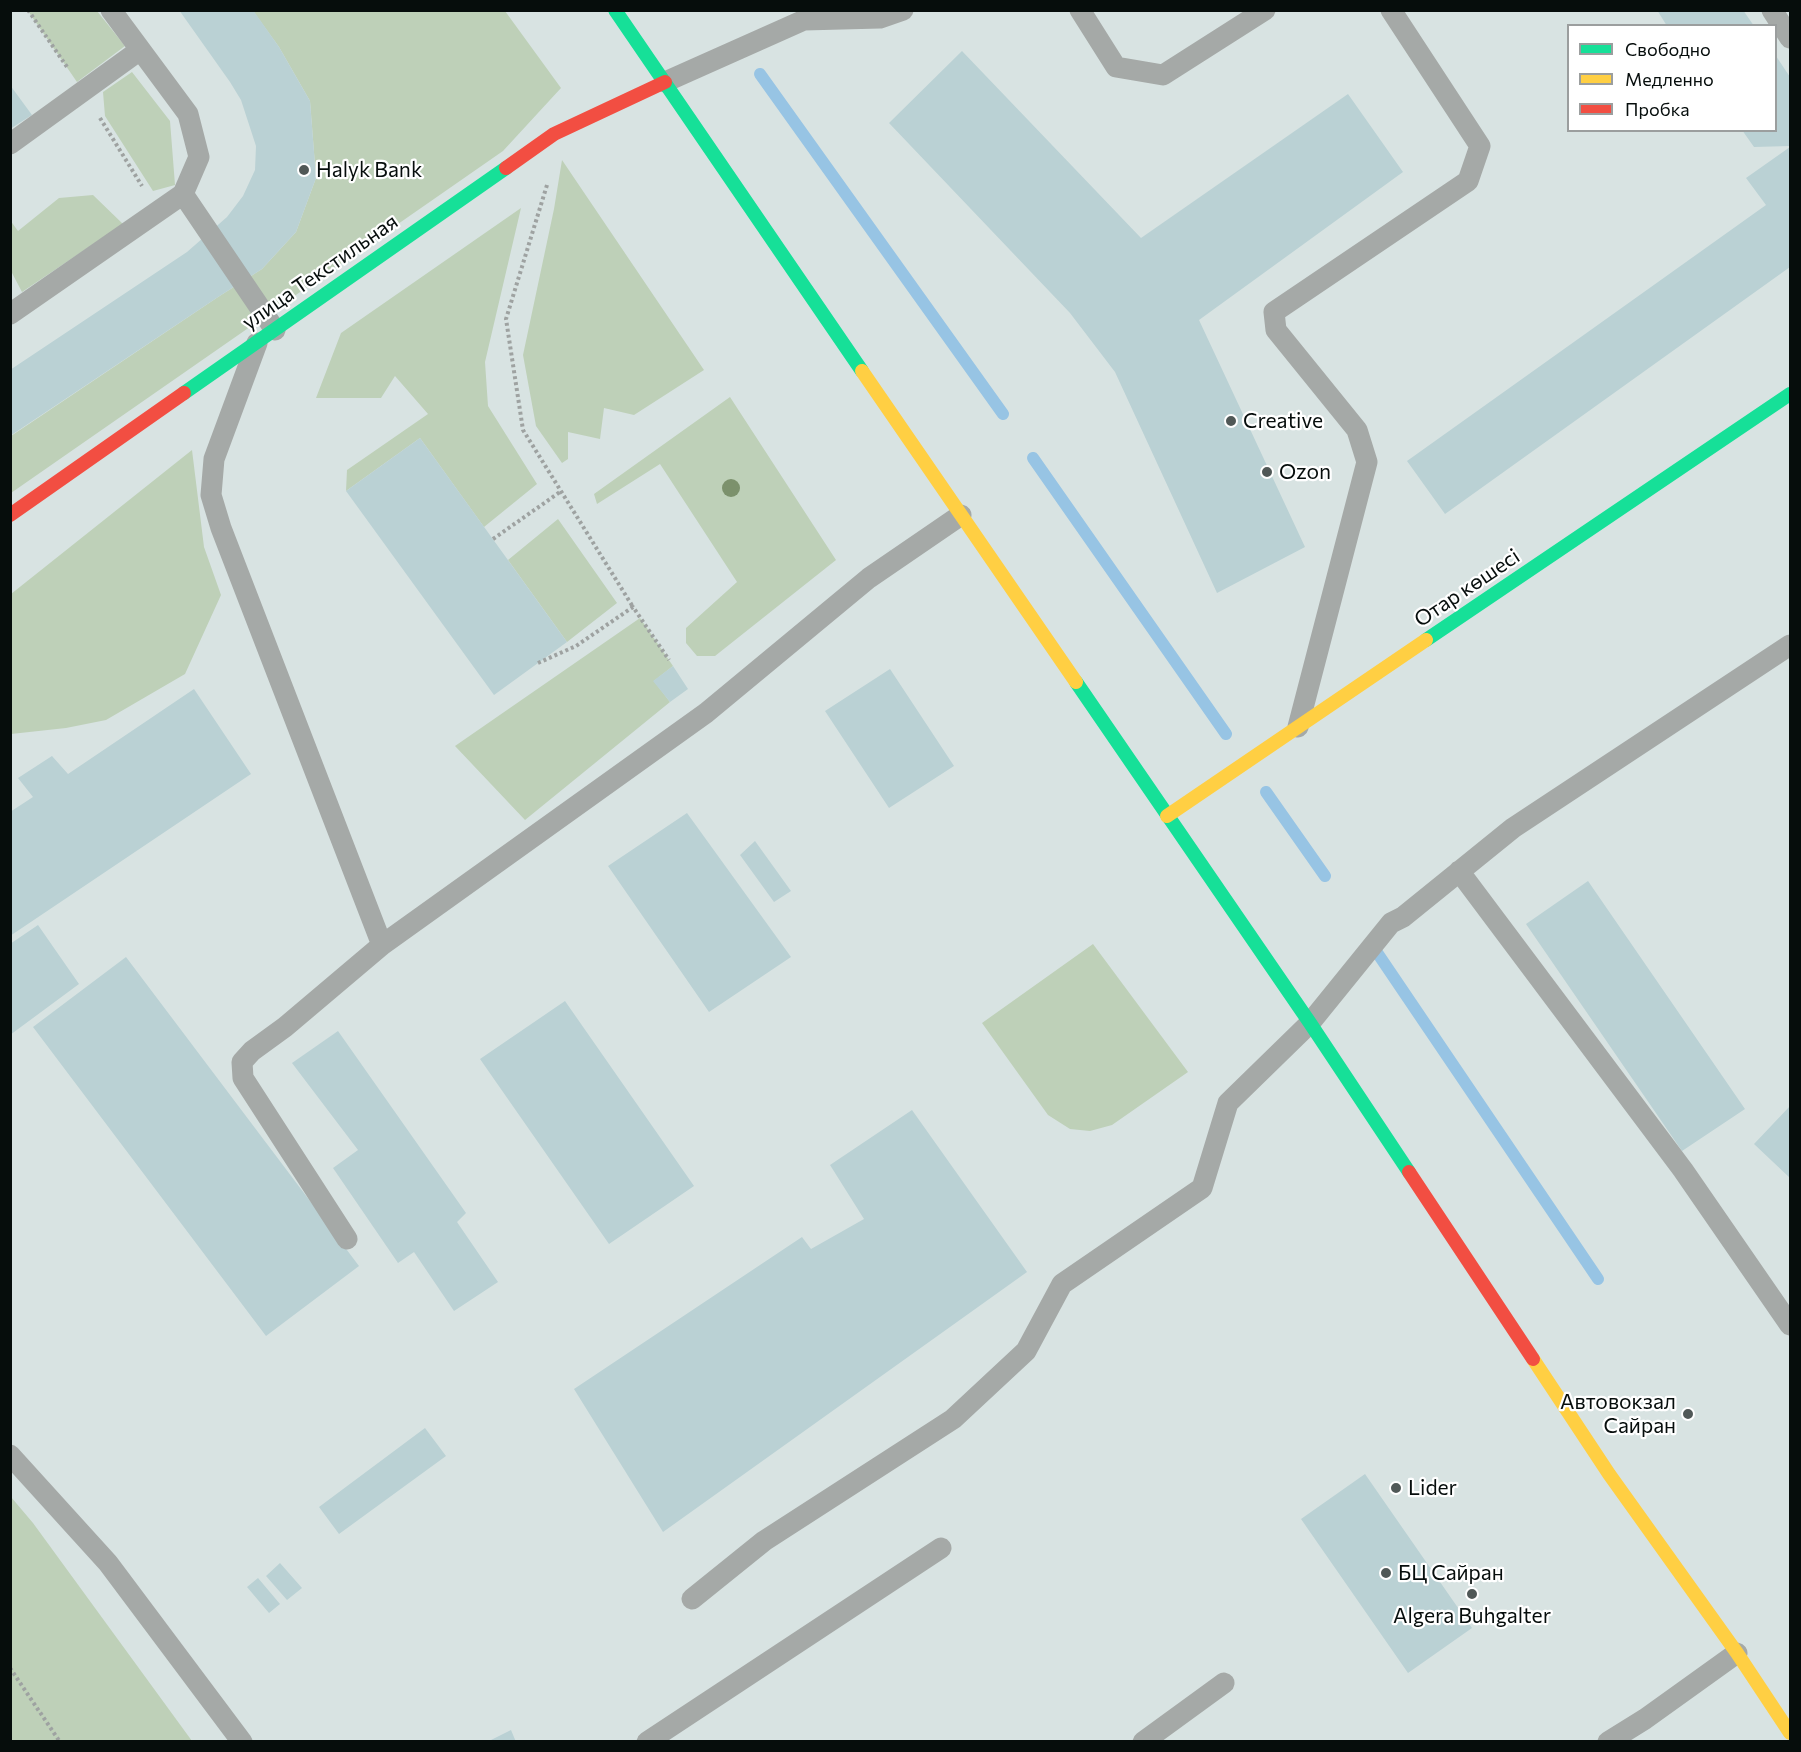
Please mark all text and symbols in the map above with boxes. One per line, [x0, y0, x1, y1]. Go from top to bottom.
legend [1567, 24, 1777, 132]
text: Свободно [1625, 38, 1711, 60]
text: Медленно [1625, 68, 1714, 90]
text: Пробка [1625, 98, 1690, 120]
place label: Halyk Bank [316, 157, 422, 183]
marker: Halyk Bank [297, 163, 311, 177]
street label: улица Текстильная [237, 209, 403, 335]
place label: Creative [1243, 408, 1323, 434]
marker: Creative [1224, 414, 1238, 428]
place label: Ozon [1279, 459, 1331, 485]
marker: Ozon [1260, 465, 1274, 479]
street label: Отар көшесі [1409, 543, 1525, 633]
place label: Автовокзал Сайран [1560, 1389, 1676, 1439]
marker: Автовокзал Сайран [1681, 1407, 1695, 1421]
place label: Lider [1408, 1475, 1457, 1501]
marker: Lider [1389, 1481, 1403, 1495]
place label: БЦ Сайран [1398, 1560, 1504, 1586]
marker: БЦ Сайран [1379, 1566, 1393, 1580]
marker: Algera Buhgalter [1465, 1587, 1479, 1601]
place label: Algera Buhgalter [1393, 1603, 1551, 1629]

